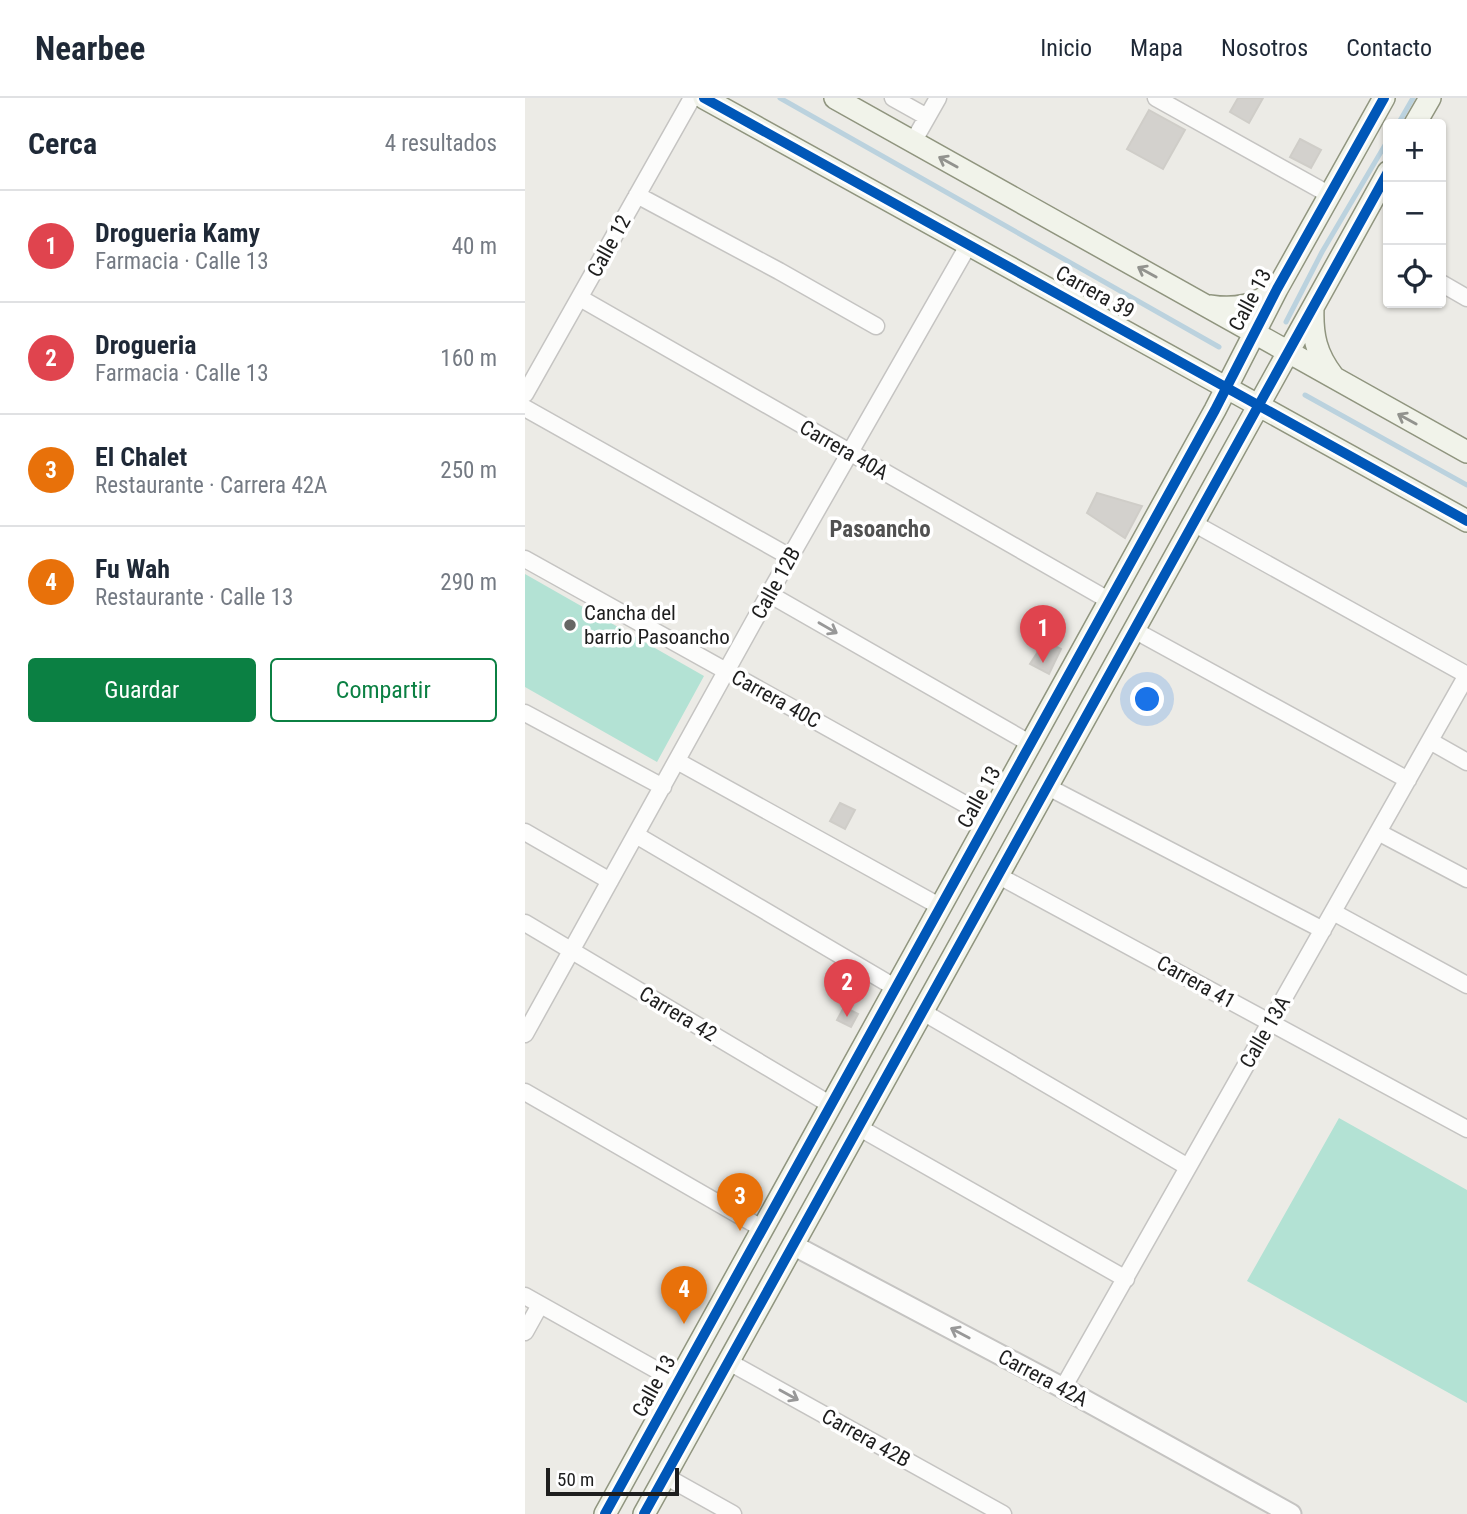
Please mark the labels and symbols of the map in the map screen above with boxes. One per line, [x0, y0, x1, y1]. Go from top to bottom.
one-way arrow [938, 155, 959, 168]
street label: Calle 12 [582, 211, 636, 281]
street label: Carrera 39 [1052, 261, 1138, 323]
one-way arrow [1137, 265, 1157, 279]
street label: Calle 13 [1224, 265, 1276, 335]
one-way arrow [1398, 412, 1418, 426]
street label: Carrera 40A [796, 415, 892, 485]
district label: Pasoancho [829, 516, 931, 543]
street label: Calle 12B [746, 543, 806, 623]
place label: Cancha del barrio Pasoancho [584, 601, 730, 649]
pin: 1 [1020, 605, 1066, 663]
marker: Cancha del barrio Pasoancho [562, 617, 578, 633]
one-way arrow [818, 621, 838, 635]
street label: Carrera 40C [727, 665, 825, 733]
your location [1130, 682, 1164, 716]
street label: Calle 13 [952, 762, 1006, 832]
street label: Carrera 41 [1153, 951, 1239, 1013]
pin: 2 [824, 959, 870, 1017]
street label: Carrera 42 [635, 982, 721, 1046]
street label: Calle 13A [1235, 992, 1295, 1072]
pin: 3 [717, 1173, 763, 1231]
pin: 4 [661, 1266, 707, 1324]
one-way arrow [950, 1326, 971, 1340]
street label: Carrera 42A [994, 1344, 1092, 1412]
street label: Calle 13 [627, 1351, 681, 1421]
one-way arrow [778, 1388, 798, 1402]
street label: Carrera 42B [818, 1404, 914, 1472]
scale bar [546, 1465, 679, 1497]

